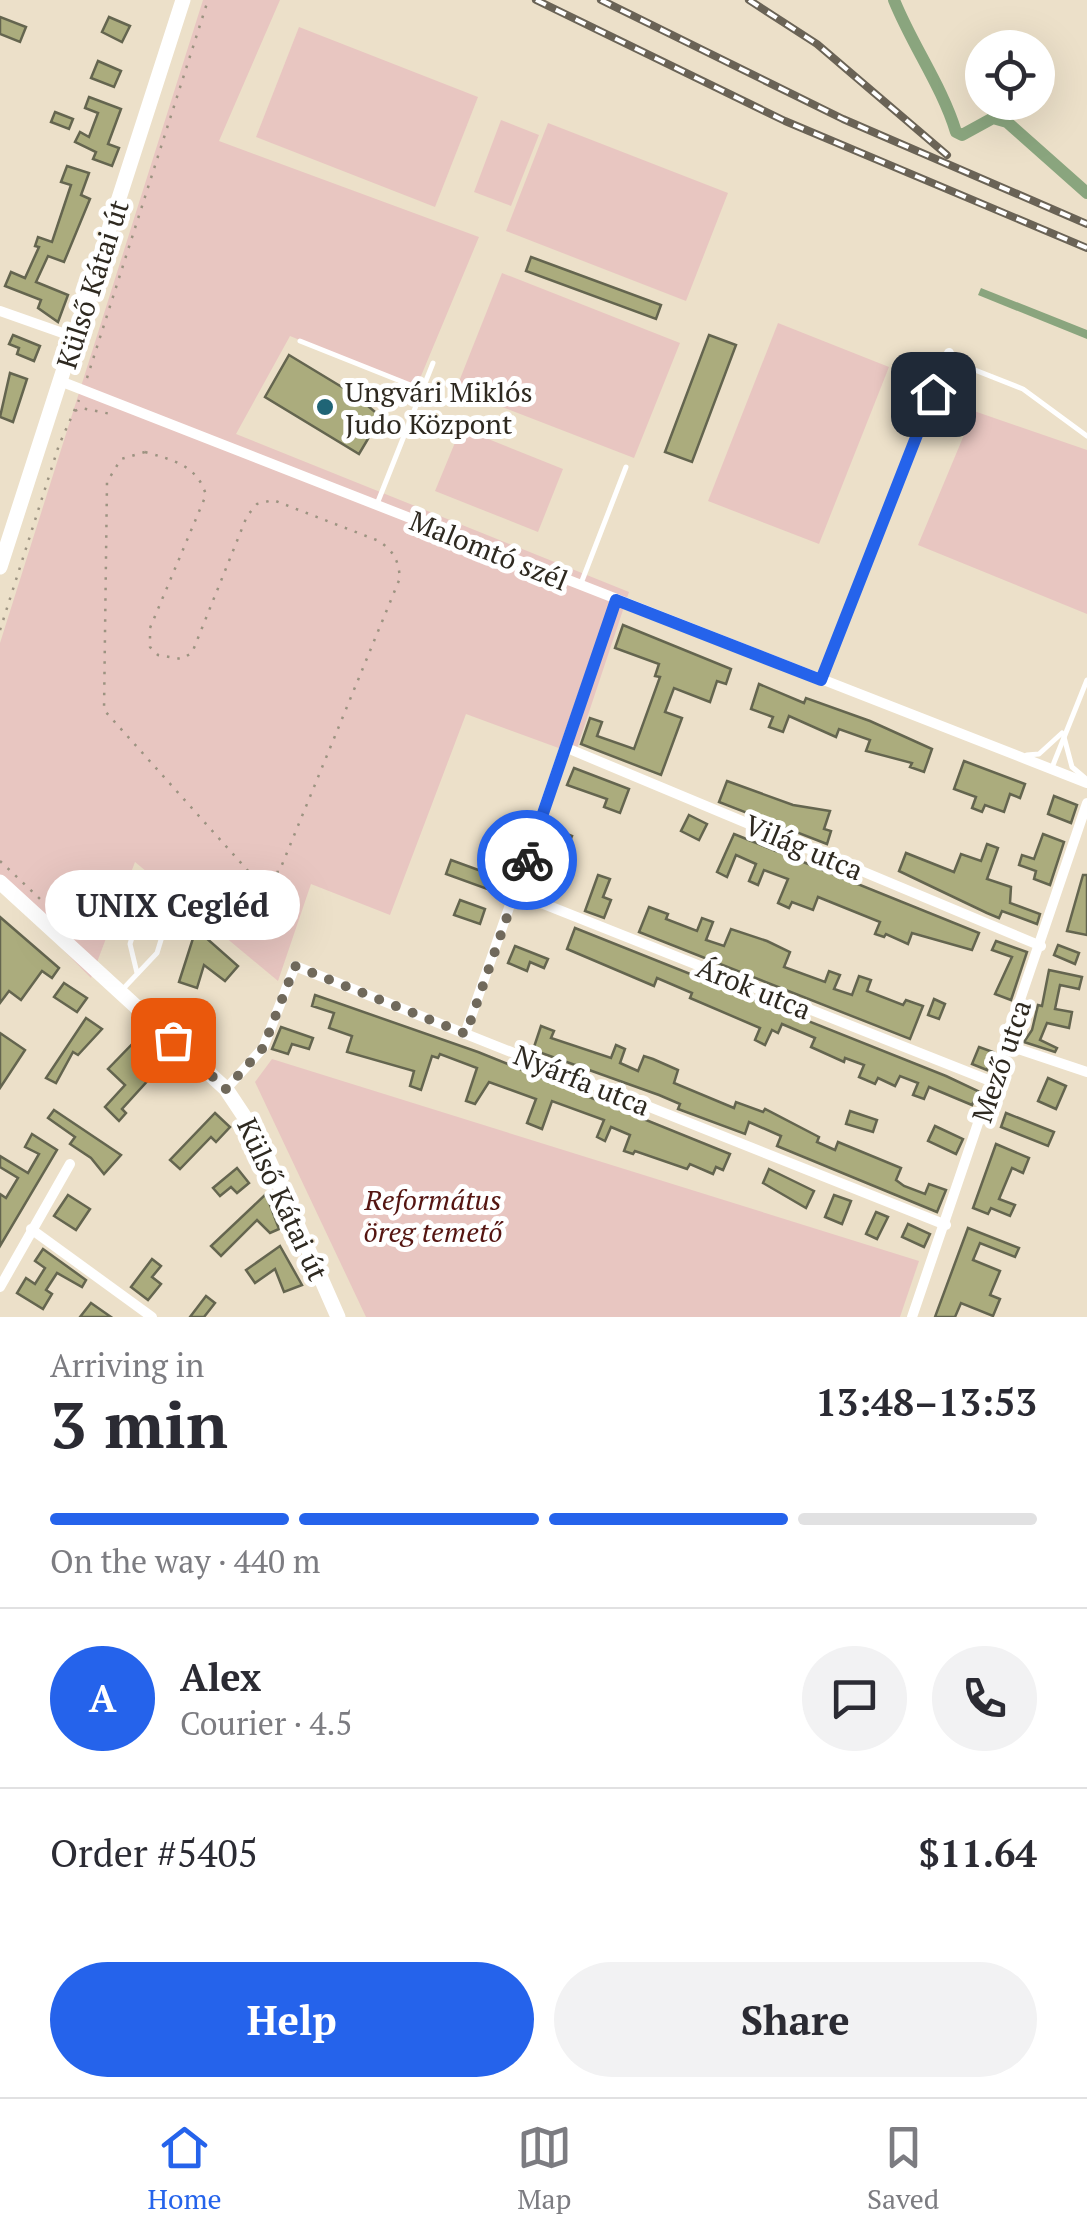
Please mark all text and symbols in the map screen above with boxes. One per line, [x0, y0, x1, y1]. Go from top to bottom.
map controls [965, 30, 1055, 120]
button: locate [965, 30, 1055, 120]
street label: Külső Kátai út [47, 194, 137, 373]
pin [891, 352, 976, 437]
icon: home [906, 367, 961, 422]
place label: Ungvári Miklós Judo Központ [345, 373, 533, 442]
marker: Ungvári Miklós Judo Központ [314, 396, 336, 418]
street label: Malomtó szél [405, 502, 573, 598]
street label: Világ utca [739, 805, 869, 889]
courier [477, 810, 577, 910]
icon: bike [500, 833, 555, 888]
callout: UNIX Cegléd [46, 870, 300, 940]
text: UNIX Cegléd [76, 884, 269, 926]
street label: Árok utca [691, 948, 817, 1028]
street label: Mező utca [963, 995, 1039, 1127]
pin [131, 998, 216, 1083]
icon: bag [146, 1013, 201, 1068]
street label: Nyárfa utca [508, 1036, 656, 1124]
street label: Külső Kátai út [229, 1112, 337, 1287]
park label: Református öreg temető [363, 1181, 504, 1250]
text: Arriving in [50, 1344, 204, 1386]
text: 13:48–13:53 [815, 1377, 1037, 1427]
text: 3 min [50, 1380, 228, 1467]
text: On the way · 440 m [50, 1540, 320, 1582]
button: chat [802, 1646, 907, 1751]
button: phone [932, 1646, 1037, 1751]
text: Alex [180, 1652, 261, 1702]
text: A [89, 1673, 116, 1723]
text: Courier · 4.5 [180, 1702, 352, 1744]
text: Order #5405 [50, 1828, 258, 1878]
text: $11.64 [918, 1828, 1037, 1878]
button: Help [50, 1962, 534, 2077]
button: Share [554, 1962, 1037, 2077]
tab: Home [148, 2120, 222, 2217]
tab: Map [517, 2120, 572, 2217]
tab: Saved [867, 2120, 939, 2217]

